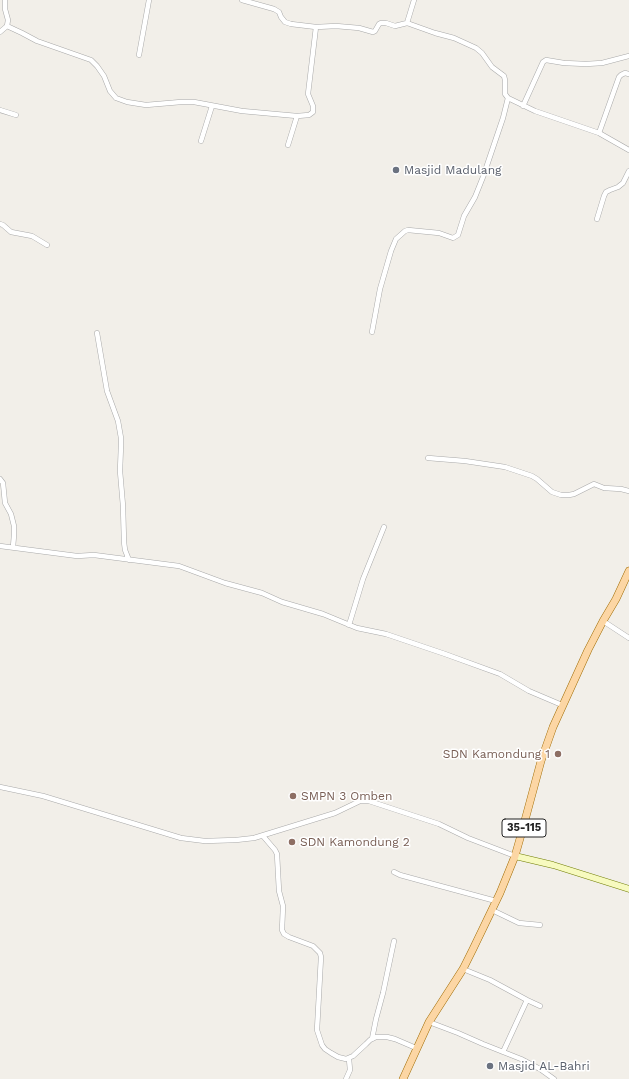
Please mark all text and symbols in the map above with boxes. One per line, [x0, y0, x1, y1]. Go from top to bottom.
place label: Masjid Madulang [404, 163, 501, 177]
marker: Masjid Madulang [391, 165, 401, 175]
place label: SDN Kamondung 1 [443, 747, 550, 761]
marker: SDN Kamondung 1 [553, 749, 563, 759]
place label: SMPN 3 Omben [301, 789, 392, 803]
marker: SMPN 3 Omben [288, 791, 298, 801]
road number: 35-115 [502, 819, 546, 837]
place label: SDN Kamondung 2 [300, 835, 410, 849]
marker: SDN Kamondung 2 [287, 837, 297, 847]
place label: Masjid AL-Bahri [498, 1059, 590, 1073]
marker: Masjid AL-Bahri [485, 1061, 495, 1071]

